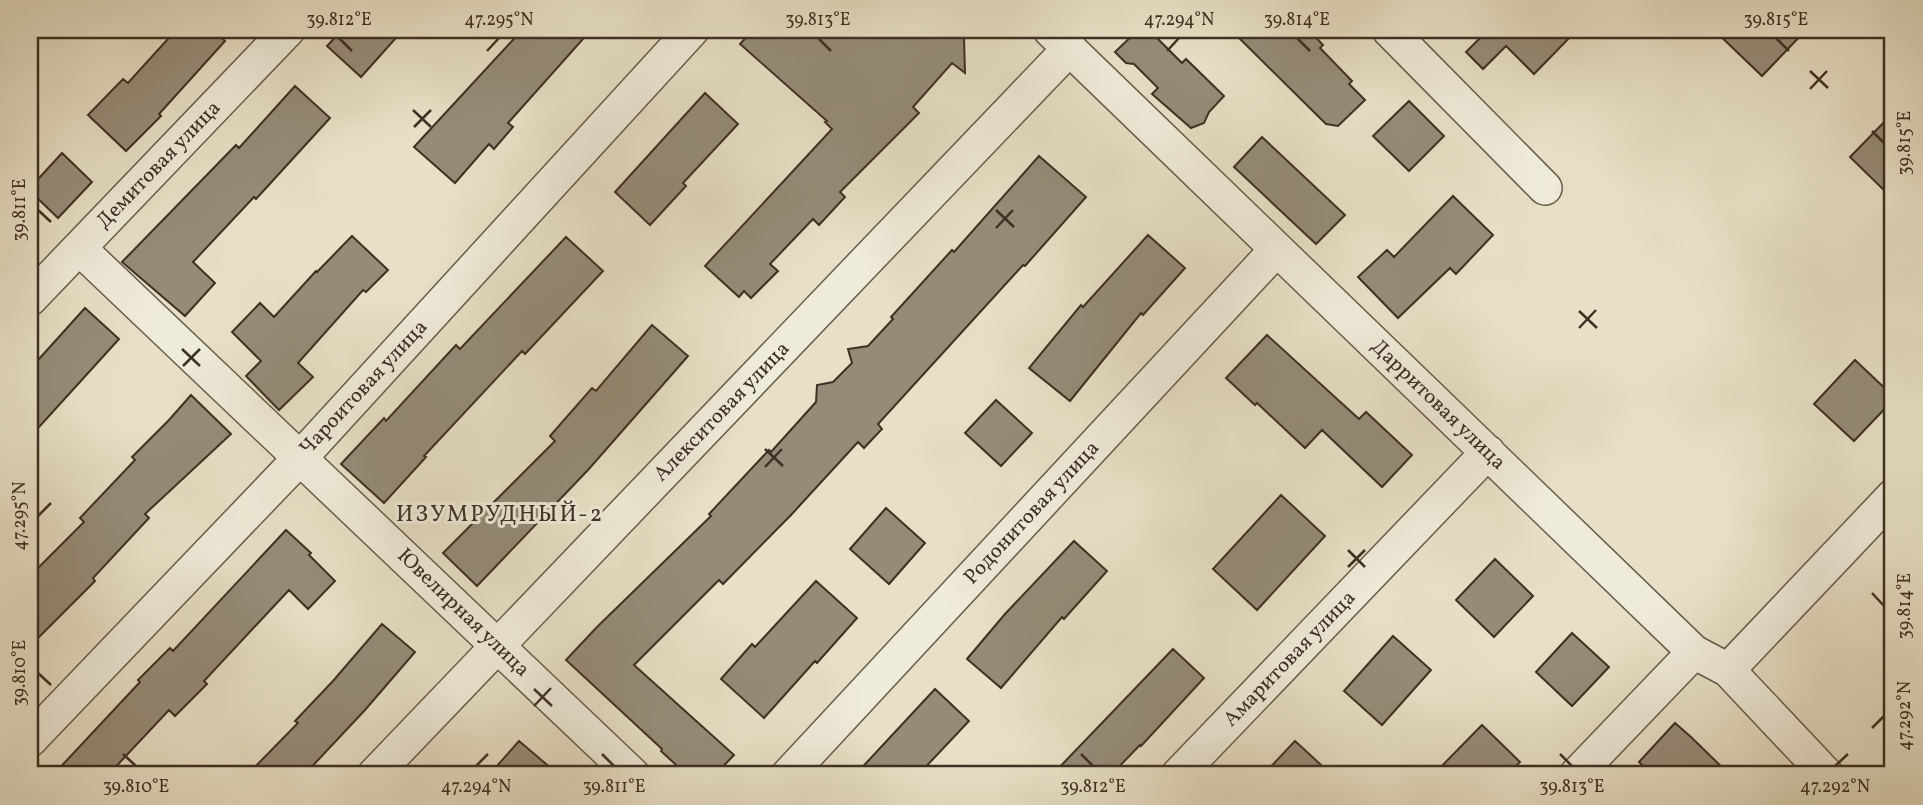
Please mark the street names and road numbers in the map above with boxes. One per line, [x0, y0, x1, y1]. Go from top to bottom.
street label: Демитовая улица [90, 94, 228, 236]
street label: Чароитовая улица [293, 314, 435, 462]
street label: Дарритовая улица [1364, 333, 1512, 477]
street label: Алекситовая улица [647, 335, 797, 489]
street label: Родонитовая улица [958, 435, 1106, 591]
street label: Ювелирная улица [390, 542, 536, 684]
street label: Амаритовая улица [1217, 584, 1363, 734]

